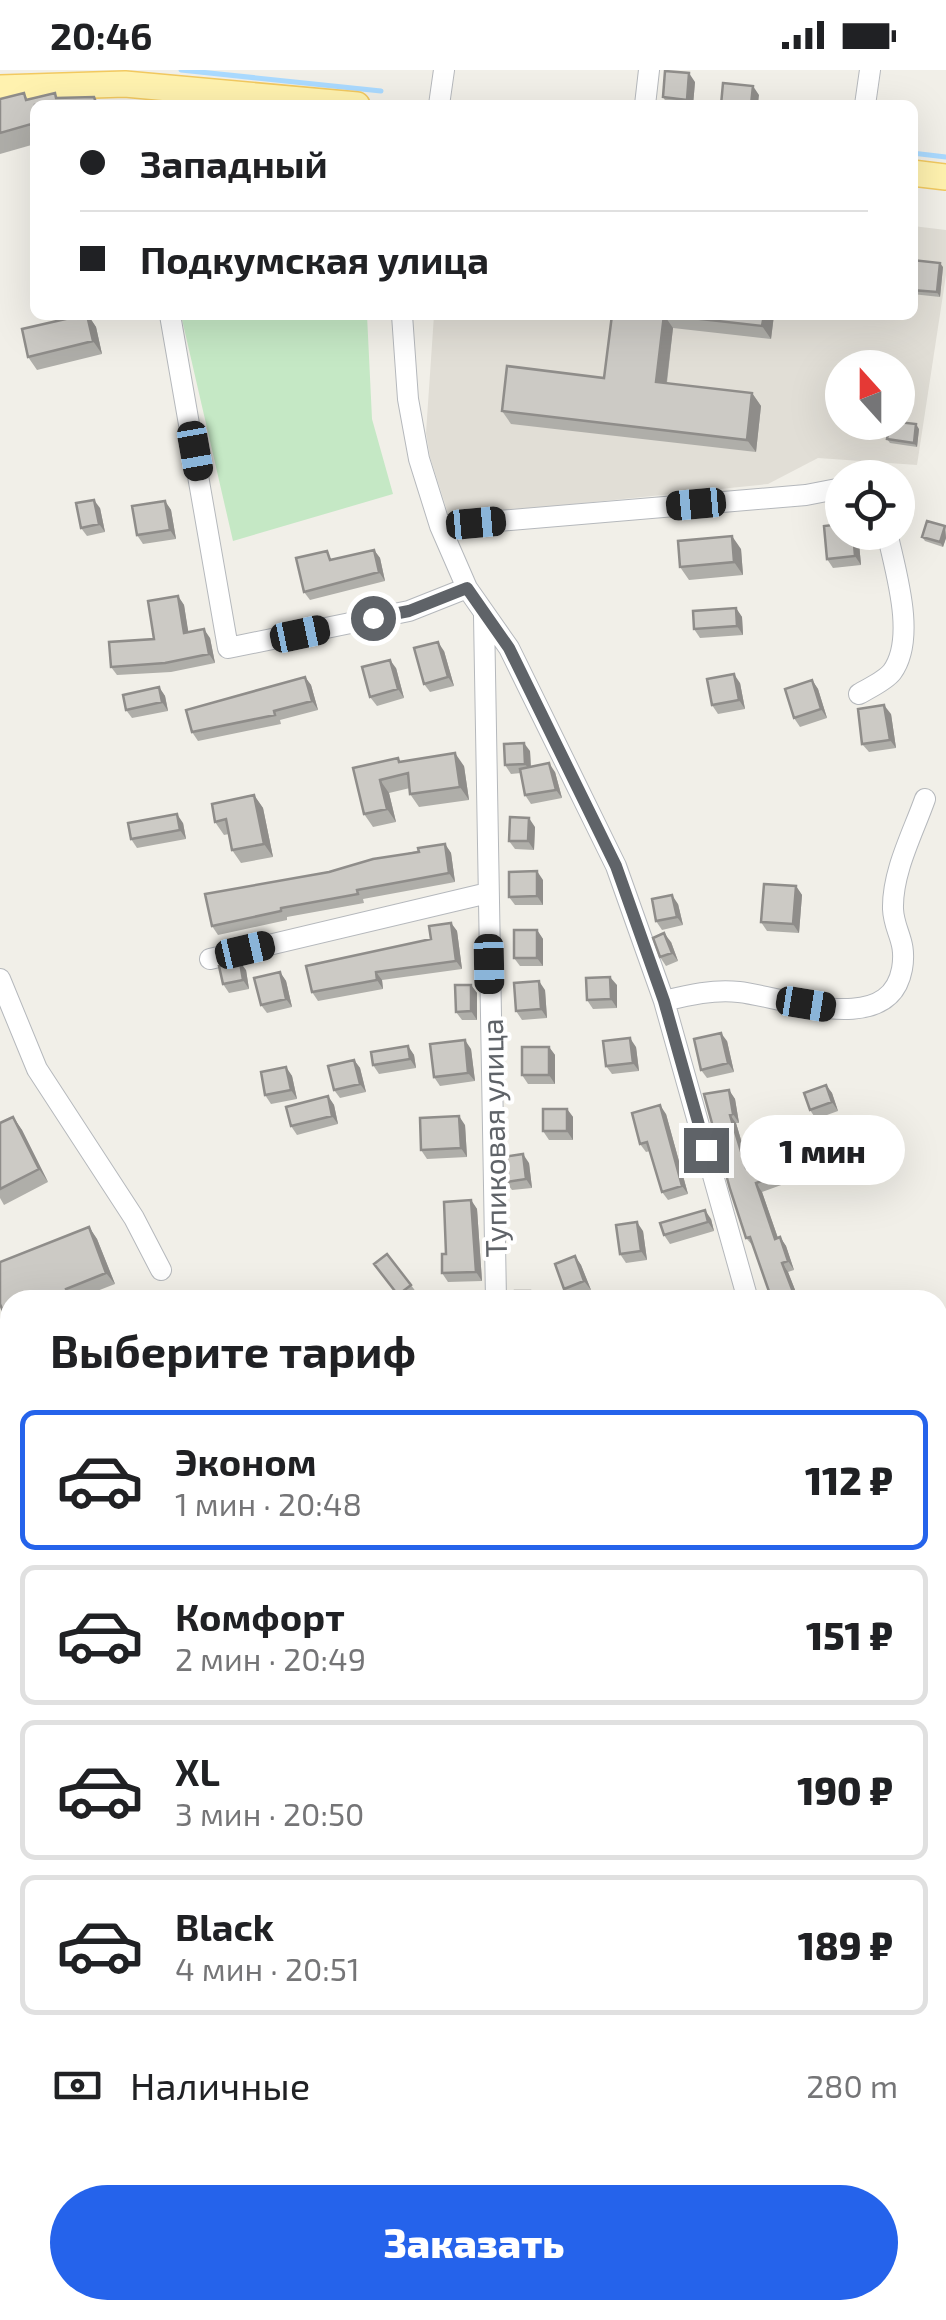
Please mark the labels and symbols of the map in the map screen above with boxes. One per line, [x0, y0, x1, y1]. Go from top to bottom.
north arrow [825, 350, 915, 440]
car [175, 419, 215, 483]
car [665, 486, 727, 522]
car [445, 505, 507, 541]
route start [351, 596, 396, 641]
car [268, 613, 332, 655]
car [212, 929, 278, 971]
car [473, 934, 505, 994]
car [774, 984, 838, 1024]
street label: Тупиковая улица [473, 1018, 514, 1258]
callout: 1 мин [741, 1115, 906, 1185]
route end [684, 1128, 729, 1173]

